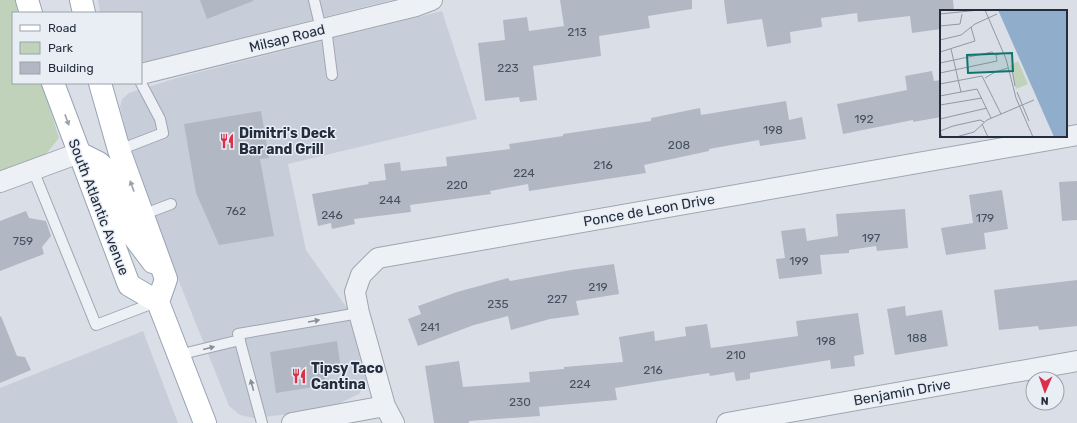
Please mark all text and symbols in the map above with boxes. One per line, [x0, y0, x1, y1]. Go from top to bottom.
inset map [940, 10, 1067, 137]
legend [12, 12, 142, 84]
text: Road [48, 21, 76, 35]
street label: Milsap Road [247, 21, 327, 56]
house number: 213 [567, 25, 587, 39]
text: Park [48, 41, 74, 55]
text: Building [48, 61, 94, 75]
house number: 223 [497, 61, 519, 75]
house number: 192 [854, 112, 874, 126]
one-way arrow [64, 114, 70, 126]
house number: 198 [763, 123, 783, 137]
place label: Dimitri's Deck Bar and Grill [239, 125, 336, 158]
restaurant icon: Dimitri's Deck Bar and Grill [218, 132, 236, 150]
street label: South Atlantic Avenue [65, 136, 132, 278]
house number: 208 [668, 138, 690, 152]
house number: 216 [593, 158, 613, 172]
house number: 224 [513, 166, 535, 180]
house number: 220 [446, 178, 468, 192]
one-way arrow [129, 180, 135, 192]
street label: Ponce de Leon Drive [582, 191, 716, 230]
house number: 244 [379, 193, 401, 207]
house number: 762 [226, 204, 246, 218]
house number: 246 [321, 208, 343, 222]
house number: 179 [976, 211, 994, 225]
house number: 197 [862, 231, 880, 245]
house number: 759 [13, 234, 33, 248]
house number: 199 [789, 254, 809, 268]
house number: 219 [588, 280, 608, 294]
house number: 227 [547, 292, 567, 306]
house number: 235 [487, 297, 509, 311]
one-way arrow [308, 318, 320, 324]
house number: 241 [420, 320, 440, 334]
house number: 188 [907, 331, 927, 345]
house number: 198 [816, 334, 836, 348]
one-way arrow [203, 345, 215, 351]
house number: 210 [726, 348, 746, 362]
place label: Tipsy Taco Cantina [311, 360, 383, 393]
house number: 216 [643, 363, 663, 377]
restaurant icon: Tipsy Taco Cantina [290, 367, 308, 385]
north arrow [1025, 371, 1065, 411]
street label: Benjamin Drive [852, 376, 952, 409]
house number: 224 [569, 377, 591, 391]
one-way arrow [249, 379, 255, 391]
text: N [1040, 394, 1049, 407]
house number: 230 [509, 395, 531, 409]

